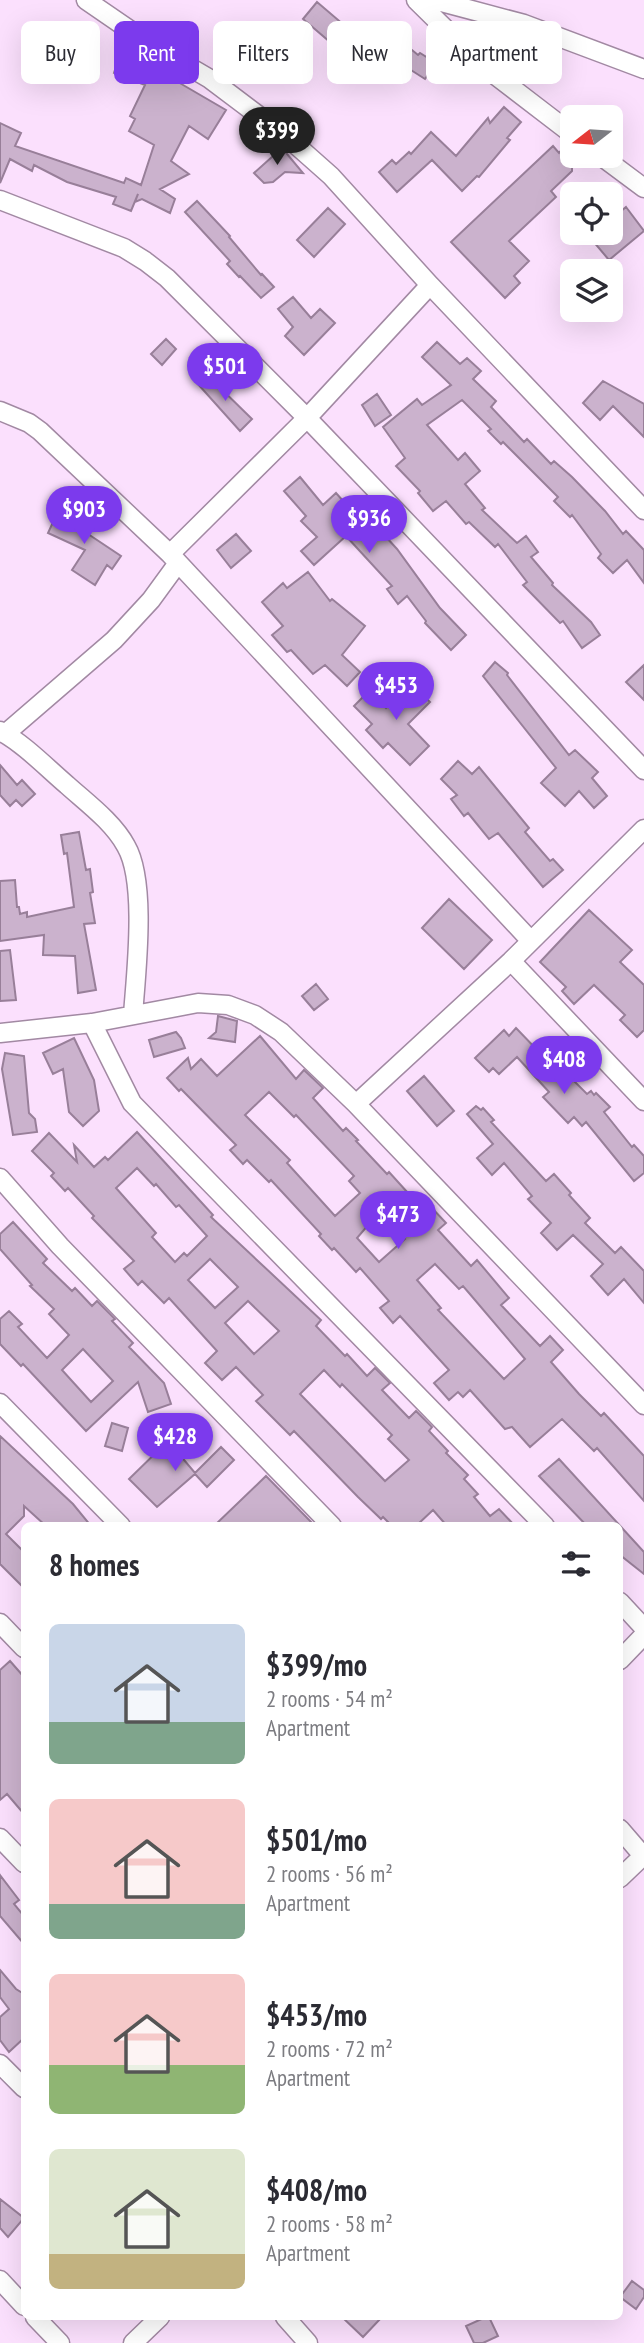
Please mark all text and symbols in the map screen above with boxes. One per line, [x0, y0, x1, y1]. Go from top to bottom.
chip: Buy [21, 21, 100, 84]
chip: Rent [114, 21, 199, 84]
chip: Filters [213, 21, 313, 84]
chip: New [327, 21, 412, 84]
chip: Apartment [426, 21, 562, 84]
north arrow [560, 105, 623, 168]
map controls [560, 105, 623, 322]
pin: $399 [236, 108, 318, 167]
text: $399 [255, 115, 299, 144]
button: locate [560, 182, 623, 245]
button: layers [560, 259, 623, 322]
pin: $501 [184, 344, 266, 403]
text: $501 [203, 351, 247, 380]
pin: $903 [43, 486, 125, 546]
text: $903 [62, 494, 106, 523]
pin: $936 [328, 496, 410, 555]
text: $936 [347, 503, 391, 532]
pin: $453 [355, 662, 437, 722]
text: $453 [374, 670, 418, 699]
pin: $408 [523, 1036, 605, 1096]
text: $408 [542, 1044, 586, 1073]
pin: $473 [357, 1192, 439, 1251]
text: $473 [376, 1199, 420, 1228]
pin: $428 [134, 1414, 216, 1473]
text: $428 [153, 1421, 197, 1450]
text: 8 homes [49, 1545, 140, 1584]
icon: filters [557, 1545, 595, 1583]
text: $399/mo [266, 1645, 367, 1684]
icon: home [105, 1652, 189, 1736]
text: 2 rooms · 54 m² [266, 1684, 393, 1713]
text: Apartment [266, 1713, 350, 1742]
text: $501/mo [266, 1820, 367, 1859]
icon: home [105, 1827, 189, 1911]
text: 2 rooms · 56 m² [266, 1859, 393, 1888]
text: Apartment [266, 1888, 350, 1917]
text: $453/mo [266, 1995, 367, 2034]
icon: home [105, 2002, 189, 2086]
text: 2 rooms · 72 m² [266, 2034, 393, 2063]
text: Apartment [266, 2063, 350, 2092]
text: $408/mo [266, 2170, 367, 2209]
icon: home [105, 2177, 189, 2261]
text: 2 rooms · 58 m² [266, 2209, 393, 2238]
text: Apartment [266, 2238, 350, 2267]

